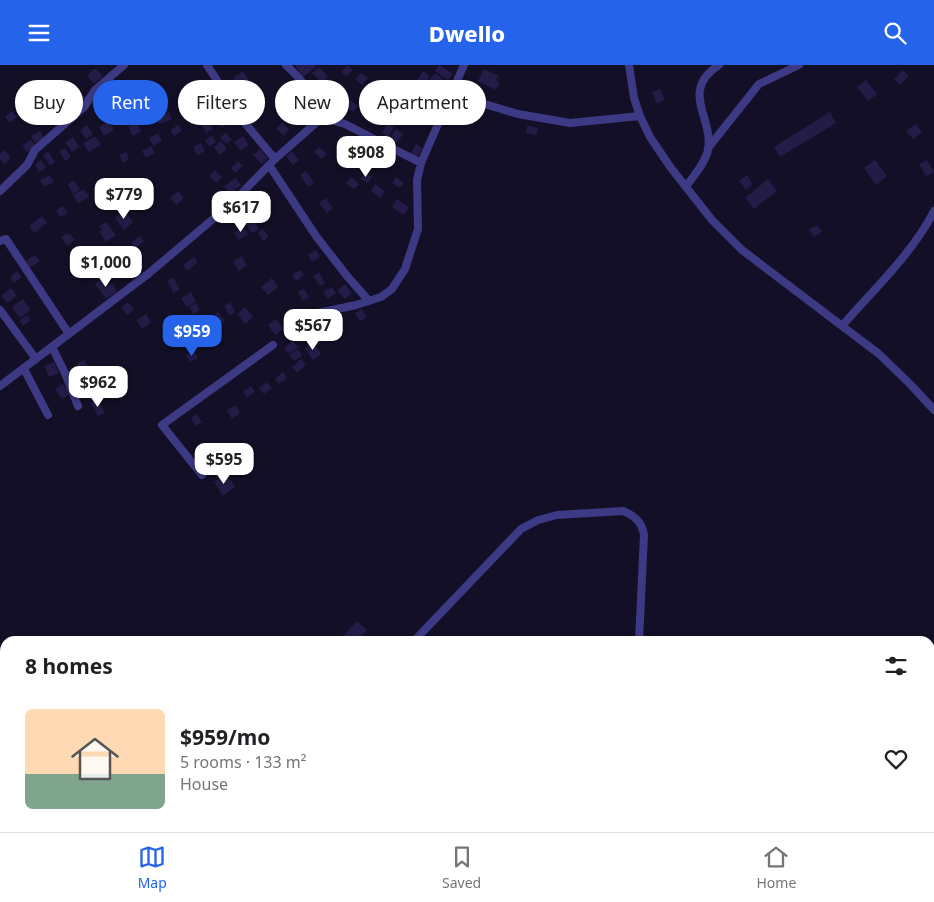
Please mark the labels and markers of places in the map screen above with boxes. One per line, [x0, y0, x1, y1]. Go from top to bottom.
pin: $908 [336, 135, 396, 178]
pin: $779 [94, 177, 154, 220]
pin: $617 [211, 191, 271, 233]
pin: $1,000 [65, 245, 147, 288]
pin: $567 [283, 309, 343, 351]
pin: $959 [162, 315, 222, 357]
pin: $962 [68, 365, 128, 408]
pin: $595 [194, 443, 254, 485]

